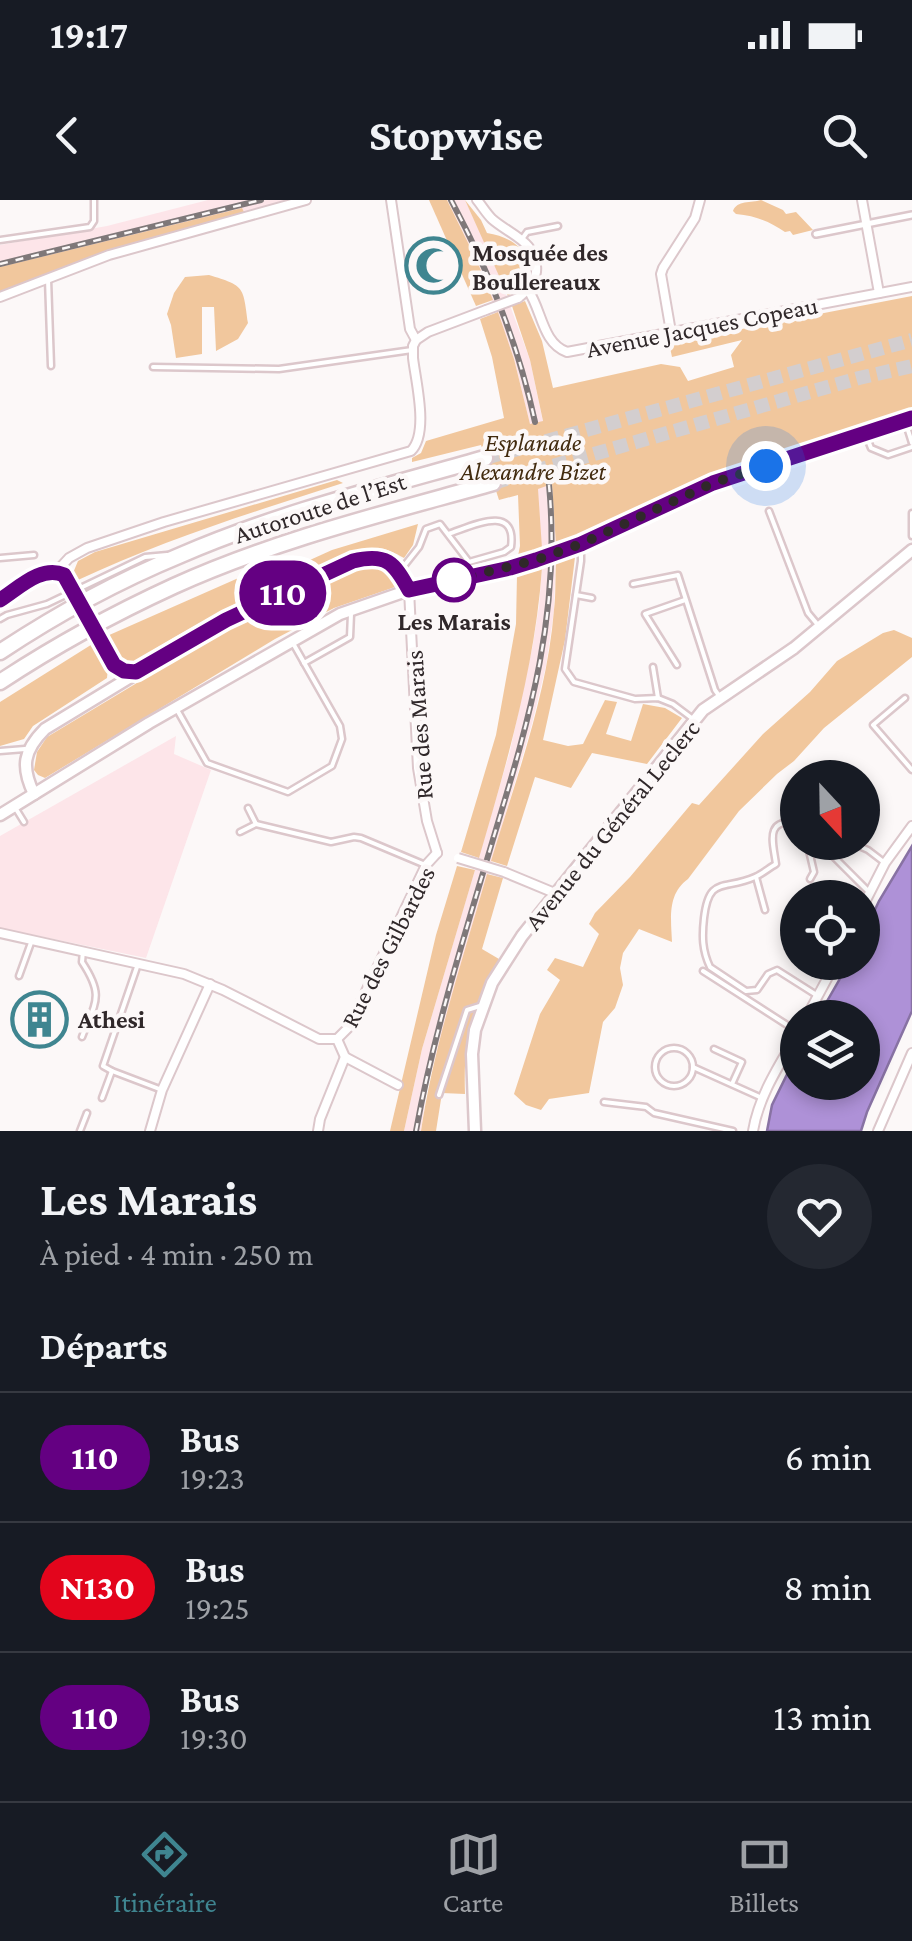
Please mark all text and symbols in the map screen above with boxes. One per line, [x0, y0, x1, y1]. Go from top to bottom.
text: 19:17 [50, 14, 128, 56]
icon: back [40, 108, 95, 163]
icon: search [817, 108, 872, 163]
text: Stopwise [369, 110, 543, 160]
mosque icon: Mosquée des Boullereaux [403, 236, 463, 296]
place label: Mosquée des Boullereaux [472, 239, 608, 295]
street label: Avenue Jacques Copeau [584, 291, 820, 364]
park label: Esplanade Alexandre Bizet [458, 429, 606, 485]
your location [741, 441, 791, 491]
street label: Autoroute de l’Est [231, 467, 410, 548]
marker: Les Marais [433, 559, 475, 601]
line badge: 110 [226, 560, 340, 626]
text: 110 [259, 574, 307, 613]
place label: Les Marais [397, 608, 511, 635]
street label: Rue des Marais [400, 649, 438, 801]
street label: Avenue du Général Leclerc [519, 714, 705, 935]
north arrow [780, 760, 880, 860]
map controls [780, 760, 880, 1100]
street label: Rue des Gilbardes [336, 862, 440, 1032]
button: locate [780, 880, 880, 980]
building icon: Athesi [9, 989, 69, 1049]
button: layers [780, 1000, 880, 1100]
place label: Athesi [77, 1006, 145, 1033]
button: heart [767, 1164, 872, 1269]
text: Les Marais [40, 1172, 257, 1225]
text: À pied · 4 min · 250 m [40, 1236, 313, 1272]
text: Départs [40, 1325, 167, 1367]
text: Bus [180, 1418, 239, 1460]
text: 6 min [785, 1436, 872, 1478]
text: 110 [71, 1438, 119, 1477]
text: 19:23 [180, 1460, 245, 1496]
text: Bus [185, 1548, 245, 1590]
text: 8 min [784, 1566, 872, 1608]
text: N130 [60, 1568, 135, 1607]
text: 19:25 [185, 1590, 250, 1626]
text: Bus [180, 1678, 239, 1720]
text: 13 min [773, 1696, 872, 1738]
text: 110 [71, 1698, 119, 1737]
text: 19:30 [180, 1720, 247, 1756]
tab: Itinéraire [113, 1827, 217, 1918]
tab: Carte [443, 1827, 503, 1918]
tab: Billets [729, 1827, 799, 1918]

